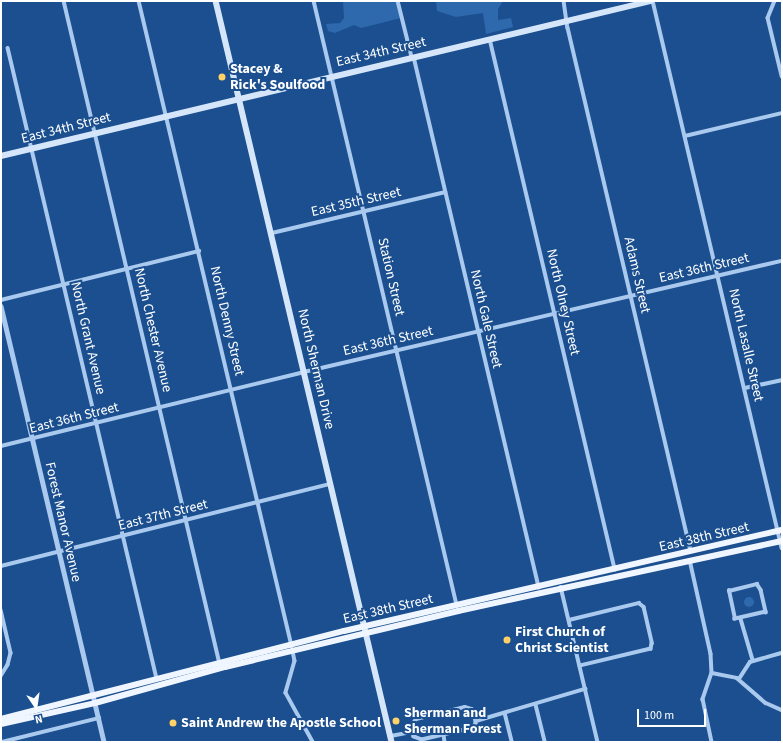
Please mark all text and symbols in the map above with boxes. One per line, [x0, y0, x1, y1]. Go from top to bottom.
street label: East 34th Street [334, 34, 428, 70]
place label: Stacey & Rick's Soulfood [230, 61, 325, 94]
marker: Stacey & Rick's Soulfood [217, 72, 227, 82]
street label: East 34th Street [19, 109, 113, 147]
street label: East 35th Street [309, 184, 403, 220]
street label: Adams Street [620, 235, 654, 315]
street label: Station Street [374, 236, 408, 318]
street label: North Olney Street [543, 247, 583, 357]
street label: East 36th Street [657, 250, 751, 286]
street label: North Denny Street [206, 265, 248, 377]
street label: North Chester Avenue [131, 266, 175, 394]
street label: North Gale Street [466, 268, 506, 370]
street label: North Grant Avenue [67, 280, 109, 396]
street label: North Lasalle Street [725, 287, 767, 403]
street label: North Sherman Drive [294, 307, 338, 431]
street label: East 36th Street [341, 323, 435, 359]
street label: East 36th Street [27, 399, 121, 437]
street label: Forest Manor Avenue [41, 460, 85, 584]
street label: East 37th Street [116, 496, 210, 534]
street label: East 38th Street [657, 519, 751, 555]
street label: East 38th Street [341, 591, 435, 627]
place label: First Church of Christ Scientist [515, 624, 609, 656]
marker: First Church of Christ Scientist [502, 635, 512, 645]
north arrow [16, 687, 56, 727]
scale bar [639, 701, 708, 727]
place label: Sherman and Sherman Forest [404, 705, 502, 738]
text: 100 m [644, 707, 674, 724]
text: N [34, 711, 44, 727]
place label: Saint Andrew the Apostle School [181, 715, 381, 731]
marker: Sherman and Sherman Forest [391, 716, 401, 726]
marker: Saint Andrew the Apostle School [168, 718, 178, 728]

